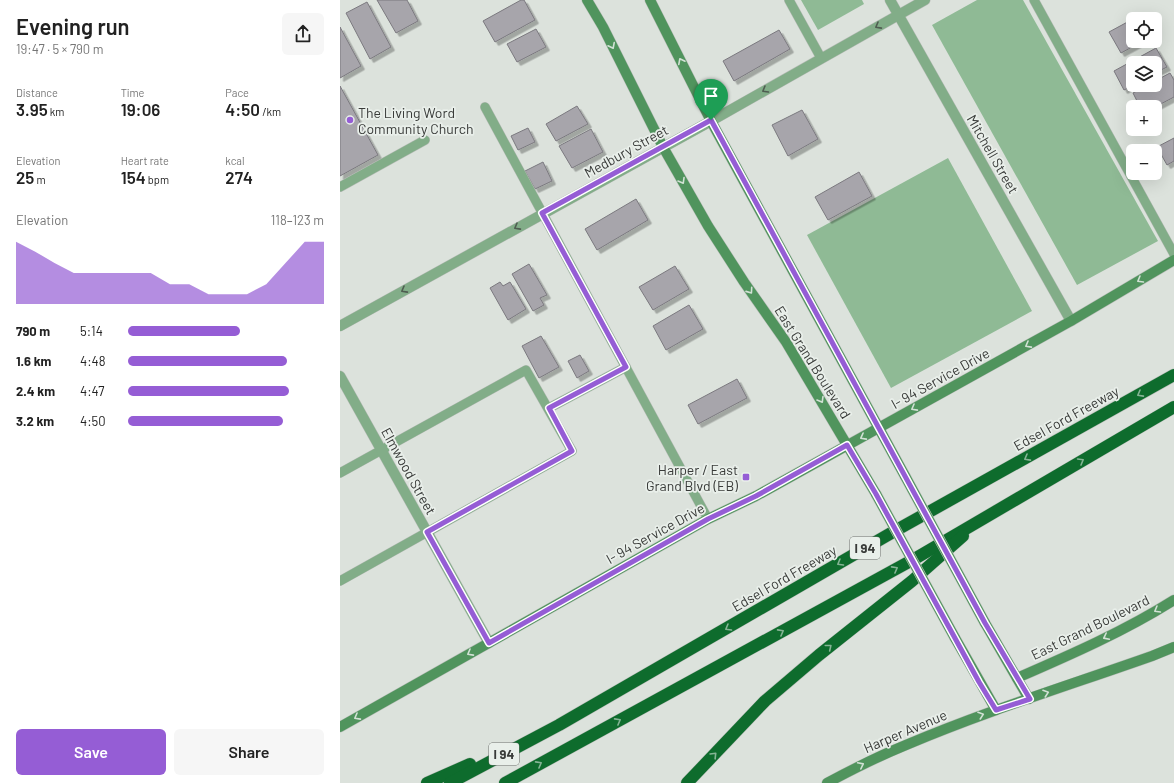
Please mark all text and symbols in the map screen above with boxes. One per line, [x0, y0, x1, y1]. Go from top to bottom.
map controls [1126, 12, 1162, 180]
button: locate [1126, 12, 1162, 48]
text: Evening run [16, 13, 130, 39]
button: share [282, 13, 324, 55]
one-way arrow [875, 21, 882, 28]
text: 19:47 · 5 × 790 m [16, 41, 104, 57]
one-way arrow [608, 42, 615, 50]
button: layers [1126, 56, 1162, 92]
one-way arrow [678, 57, 686, 65]
pin [694, 79, 728, 120]
icon: arrive [700, 85, 722, 107]
one-way arrow [762, 85, 769, 92]
text: Distance [16, 86, 58, 99]
text: Time [121, 86, 144, 99]
text: Pace [225, 86, 249, 99]
text: 3.95 [16, 99, 48, 119]
text: 19:06 [121, 99, 160, 119]
text: 4:50 [225, 99, 260, 119]
button: + [1126, 100, 1162, 136]
place label: The Living Word Community Church [358, 104, 474, 137]
text: km [48, 105, 64, 118]
text: /km [260, 105, 281, 118]
street label: Mitchell Street [964, 112, 1022, 196]
marker: The Living Word Community Church [345, 115, 355, 125]
street label: Medbury Street [581, 121, 671, 181]
button: − [1126, 144, 1162, 180]
text: Elevation [16, 154, 60, 167]
text: Heart rate [121, 154, 169, 167]
text: kcal [225, 154, 245, 167]
text: 25 [16, 167, 34, 187]
text: 154 [121, 167, 146, 187]
text: 274 [225, 167, 253, 187]
text: m [34, 173, 46, 186]
text: bpm [146, 173, 169, 186]
one-way arrow [677, 177, 684, 184]
text: Elevation [16, 212, 68, 228]
text: 118–123 m [271, 212, 324, 228]
one-way arrow [514, 222, 521, 230]
one-way arrow [1137, 276, 1144, 283]
one-way arrow [401, 286, 408, 293]
one-way arrow [745, 287, 752, 294]
street label: East Grand Boulevard [771, 303, 855, 421]
text: 790 m [16, 323, 50, 339]
text: 5:14 [80, 323, 103, 339]
one-way arrow [1025, 340, 1032, 348]
street label: I- 94 Service Drive [888, 344, 992, 412]
text: 1.6 km [16, 353, 51, 369]
text: 4:48 [80, 353, 106, 369]
street label: Edsel Ford Freeway [1010, 382, 1122, 454]
text: 2.4 km [16, 383, 55, 399]
text: 4:47 [80, 383, 105, 399]
one-way arrow [1137, 389, 1144, 397]
one-way arrow [816, 396, 823, 403]
one-way arrow [911, 404, 918, 411]
text: 3.2 km [16, 413, 54, 429]
text: 4:50 [80, 413, 106, 429]
street label: Elmwood Street [378, 424, 440, 518]
one-way arrow [859, 432, 867, 439]
one-way arrow [1023, 453, 1031, 460]
one-way arrow [1077, 459, 1084, 466]
place label: Harper / East Grand Blvd (EB) [646, 461, 738, 494]
marker: Harper / East Grand Blvd (EB) [741, 472, 751, 482]
street label: I- 94 Service Drive [603, 499, 707, 567]
road number: I 94 [850, 537, 880, 559]
street label: Edsel Ford Freeway [729, 541, 840, 615]
one-way arrow [837, 558, 844, 565]
one-way arrow [891, 567, 898, 574]
street label: East Grand Boulevard [1028, 591, 1152, 663]
one-way arrow [1154, 605, 1161, 612]
one-way arrow [725, 623, 732, 630]
one-way arrow [777, 629, 784, 637]
one-way arrow [1103, 632, 1110, 640]
one-way arrow [825, 645, 832, 652]
one-way arrow [467, 649, 474, 656]
one-way arrow [1043, 689, 1050, 698]
street label: Harper Avenue [861, 706, 949, 756]
one-way arrow [354, 712, 361, 720]
one-way arrow [978, 712, 985, 720]
one-way arrow [614, 719, 621, 726]
button: Save [16, 729, 166, 775]
button: Share [174, 729, 324, 775]
road number: I 94 [489, 743, 519, 765]
one-way arrow [709, 752, 717, 760]
one-way arrow [535, 762, 542, 769]
one-way arrow [857, 762, 865, 770]

